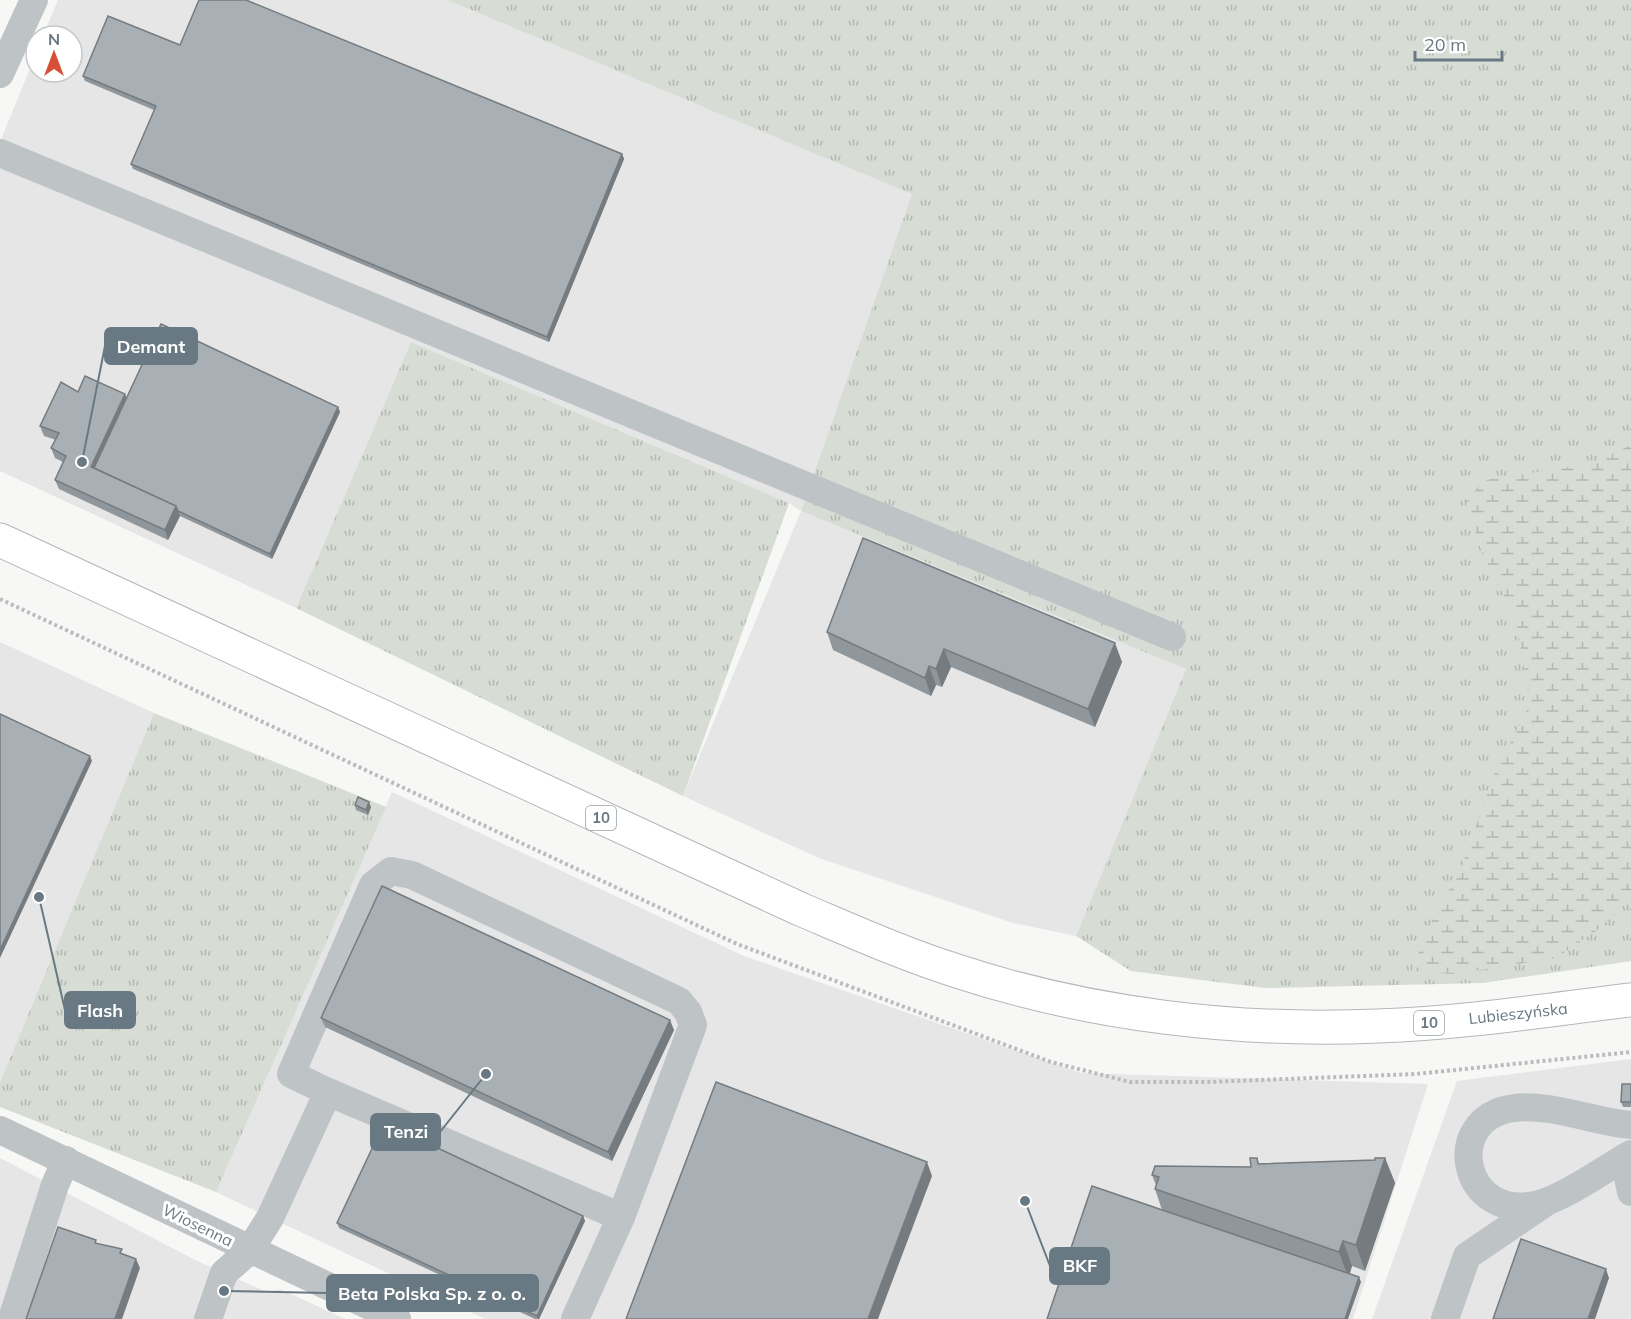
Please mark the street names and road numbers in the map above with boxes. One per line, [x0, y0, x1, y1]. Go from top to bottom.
road number: 10 [586, 806, 616, 830]
street label: Lubieszyńska [1467, 998, 1569, 1028]
road number: 10 [1414, 1011, 1444, 1035]
street label: Wiosenna [160, 1199, 236, 1251]

